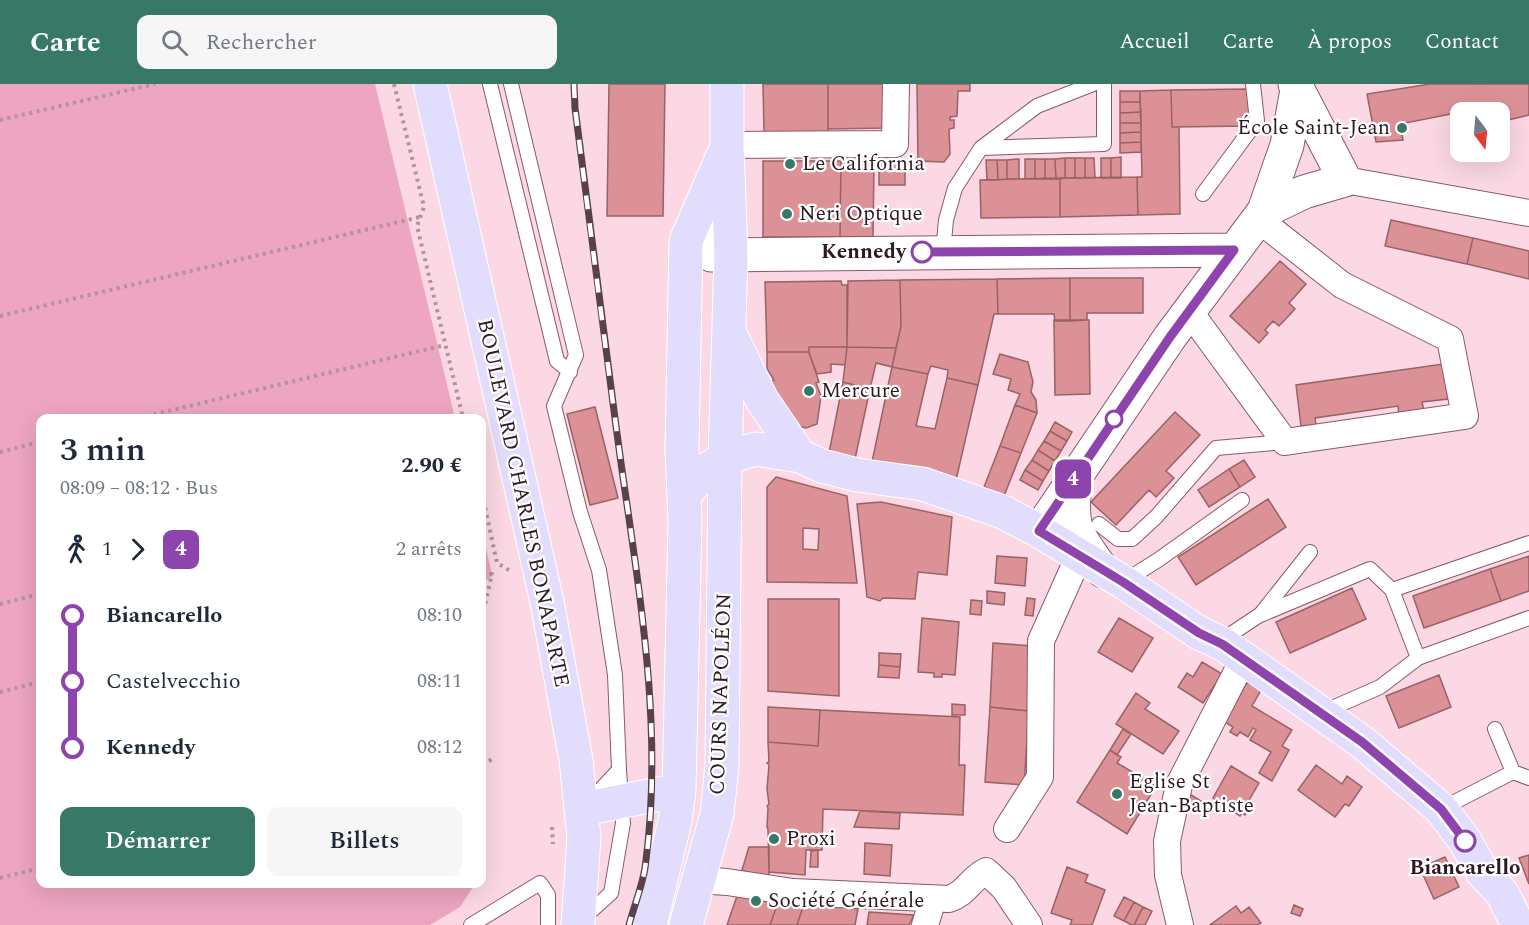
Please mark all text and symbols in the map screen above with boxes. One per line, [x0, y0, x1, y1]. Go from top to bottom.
search box [137, 15, 557, 69]
text: Carte [30, 21, 101, 64]
icon: search [158, 26, 191, 59]
text: Rechercher [206, 26, 316, 59]
text: Accueil [1119, 26, 1190, 58]
text: Carte [1223, 26, 1274, 58]
text: À propos [1307, 26, 1392, 58]
text: Contact [1425, 26, 1499, 58]
north arrow [1450, 102, 1510, 162]
map controls [1450, 102, 1510, 162]
place label: École Saint-Jean [1237, 112, 1390, 144]
marker: École Saint-Jean [1395, 121, 1409, 135]
place label: Le California [802, 148, 925, 180]
marker: Le California [783, 157, 797, 171]
place label: Neri Optique [799, 198, 923, 230]
marker: Neri Optique [780, 207, 794, 221]
place label: Kennedy [821, 236, 907, 268]
marker: Kennedy [911, 241, 933, 263]
street label: BOULEVARD CHARLES BONAPARTE [468, 316, 578, 690]
place label: Mercure [821, 375, 900, 407]
marker: Mercure [802, 384, 816, 398]
unlabelled marker [1105, 410, 1123, 428]
text: 3 min [60, 425, 146, 475]
text: 2.90 € [401, 449, 462, 482]
line badge: 4 [1054, 460, 1092, 498]
text: 4 [1067, 463, 1079, 495]
text: 08:09 – 08:12 · Bus [60, 473, 218, 503]
icon: walk [60, 533, 93, 566]
icon: forward [121, 533, 154, 566]
text: 4 [175, 533, 187, 565]
text: 1 [102, 534, 112, 564]
text: 2 arrêts [396, 534, 462, 564]
street label: COURS NAPOLÉON [701, 593, 741, 795]
text: Biancarello [106, 599, 222, 632]
text: 08:10 [417, 600, 462, 630]
text: Castelvecchio [106, 665, 241, 698]
text: 08:11 [417, 666, 462, 696]
text: Kennedy [106, 731, 195, 764]
text: 08:12 [417, 732, 462, 762]
place label: Eglise St Jean-Baptiste [1129, 766, 1254, 822]
marker: Eglise St Jean-Baptiste [1110, 787, 1124, 801]
button: Démarrer [60, 807, 255, 876]
button: Billets [267, 807, 462, 876]
place label: Proxi [786, 823, 836, 855]
marker: Biancarello [1454, 830, 1476, 852]
marker: Proxi [767, 832, 781, 846]
place label: Biancarello [1409, 852, 1521, 884]
place label: Société Générale [768, 885, 924, 917]
marker: Société Générale [749, 894, 763, 908]

